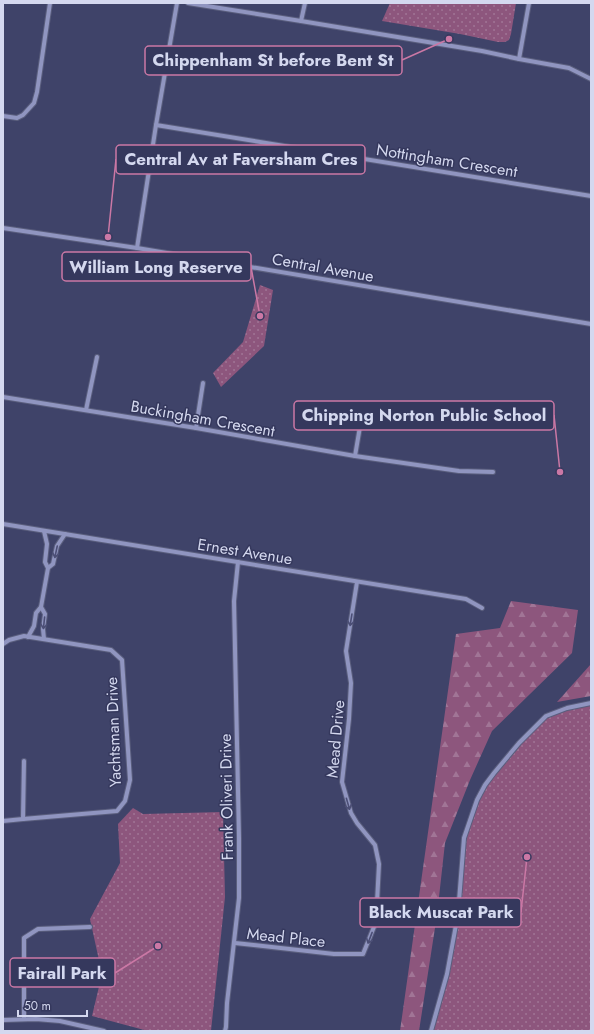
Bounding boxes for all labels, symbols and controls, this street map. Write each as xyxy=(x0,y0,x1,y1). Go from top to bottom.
callout: Chippenham St before Bent St xyxy=(145,46,402,75)
text: Chippenham St before Bent St xyxy=(153,48,394,72)
street label: Nottingham Crescent xyxy=(375,138,519,183)
callout: Central Av at Faversham Cres xyxy=(116,145,365,174)
text: Central Av at Faversham Cres xyxy=(124,147,358,171)
street label: Central Avenue xyxy=(270,247,376,288)
callout: William Long Reserve xyxy=(62,252,251,281)
text: William Long Reserve xyxy=(69,255,243,279)
street label: Buckingham Crescent xyxy=(129,394,277,443)
callout: Chipping Norton Public School xyxy=(294,401,554,430)
text: Chipping Norton Public School xyxy=(302,403,546,427)
street label: Ernest Avenue xyxy=(196,533,294,570)
one-way arrow xyxy=(51,545,59,558)
one-way arrow xyxy=(347,613,355,626)
one-way arrow xyxy=(40,616,47,629)
street label: Yachtsman Drive xyxy=(100,676,127,788)
street label: Mead Drive xyxy=(321,699,350,779)
street label: Frank Oliveri Drive xyxy=(214,733,239,861)
one-way arrow xyxy=(345,797,352,810)
callout: Black Muscat Park xyxy=(360,898,521,927)
text: Black Muscat Park xyxy=(368,900,514,924)
street label: Mead Place xyxy=(246,922,326,953)
one-way arrow xyxy=(365,931,373,943)
callout: Fairall Park xyxy=(10,958,115,987)
text: Fairall Park xyxy=(17,961,107,985)
scale bar xyxy=(18,992,87,1018)
text: 50 m xyxy=(24,997,51,1015)

